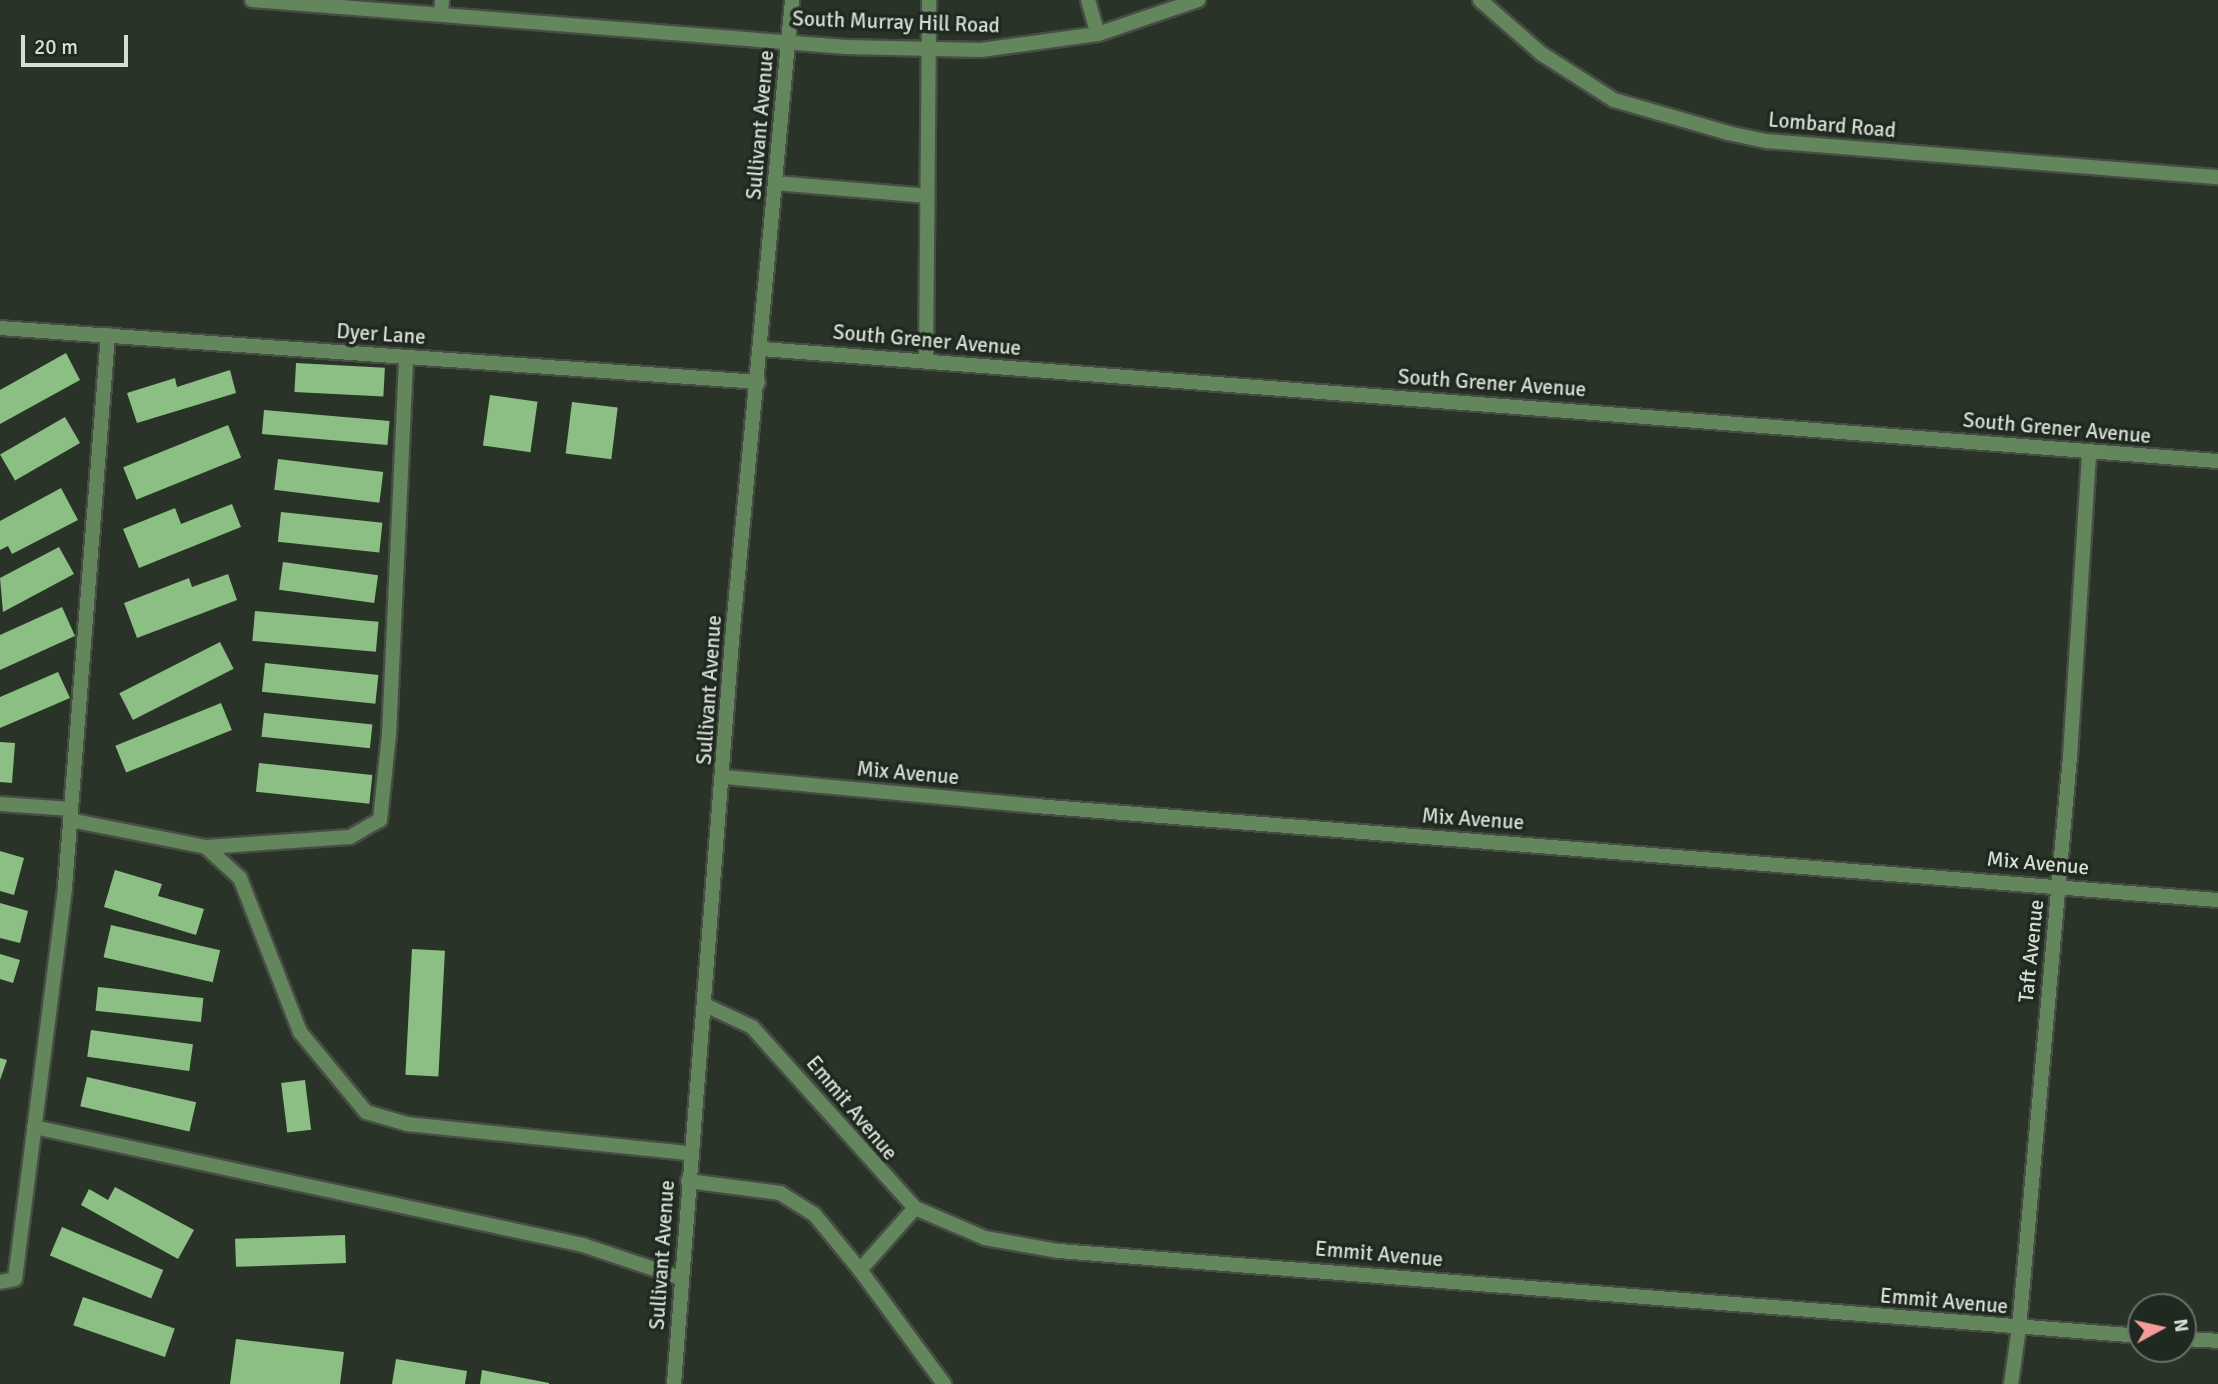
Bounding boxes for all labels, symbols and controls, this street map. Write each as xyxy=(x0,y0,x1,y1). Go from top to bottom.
street label: South Murray Hill Road xyxy=(792,6,1000,38)
scale bar xyxy=(24,21,131,65)
text: 20 m xyxy=(34,34,78,60)
street label: Sullivant Avenue xyxy=(741,49,779,201)
street label: Lombard Road xyxy=(1767,107,1897,143)
street label: Dyer Lane xyxy=(336,318,426,350)
street label: South Grener Avenue xyxy=(832,319,1022,361)
street label: South Grener Avenue xyxy=(1397,364,1587,402)
street label: South Grener Avenue xyxy=(1962,407,2152,449)
street label: Sullivant Avenue xyxy=(691,614,727,766)
street label: Mix Avenue xyxy=(856,756,960,790)
street label: Mix Avenue xyxy=(1421,803,1525,835)
street label: Mix Avenue xyxy=(1986,846,2090,880)
street label: Taft Avenue xyxy=(2013,898,2049,1004)
street label: Emmit Avenue xyxy=(801,1051,903,1165)
street label: Sullivant Avenue xyxy=(644,1179,680,1331)
street label: Emmit Avenue xyxy=(1314,1236,1444,1272)
street label: Emmit Avenue xyxy=(1879,1283,2009,1319)
north arrow xyxy=(2127,1293,2197,1363)
text: N xyxy=(2168,1317,2194,1334)

